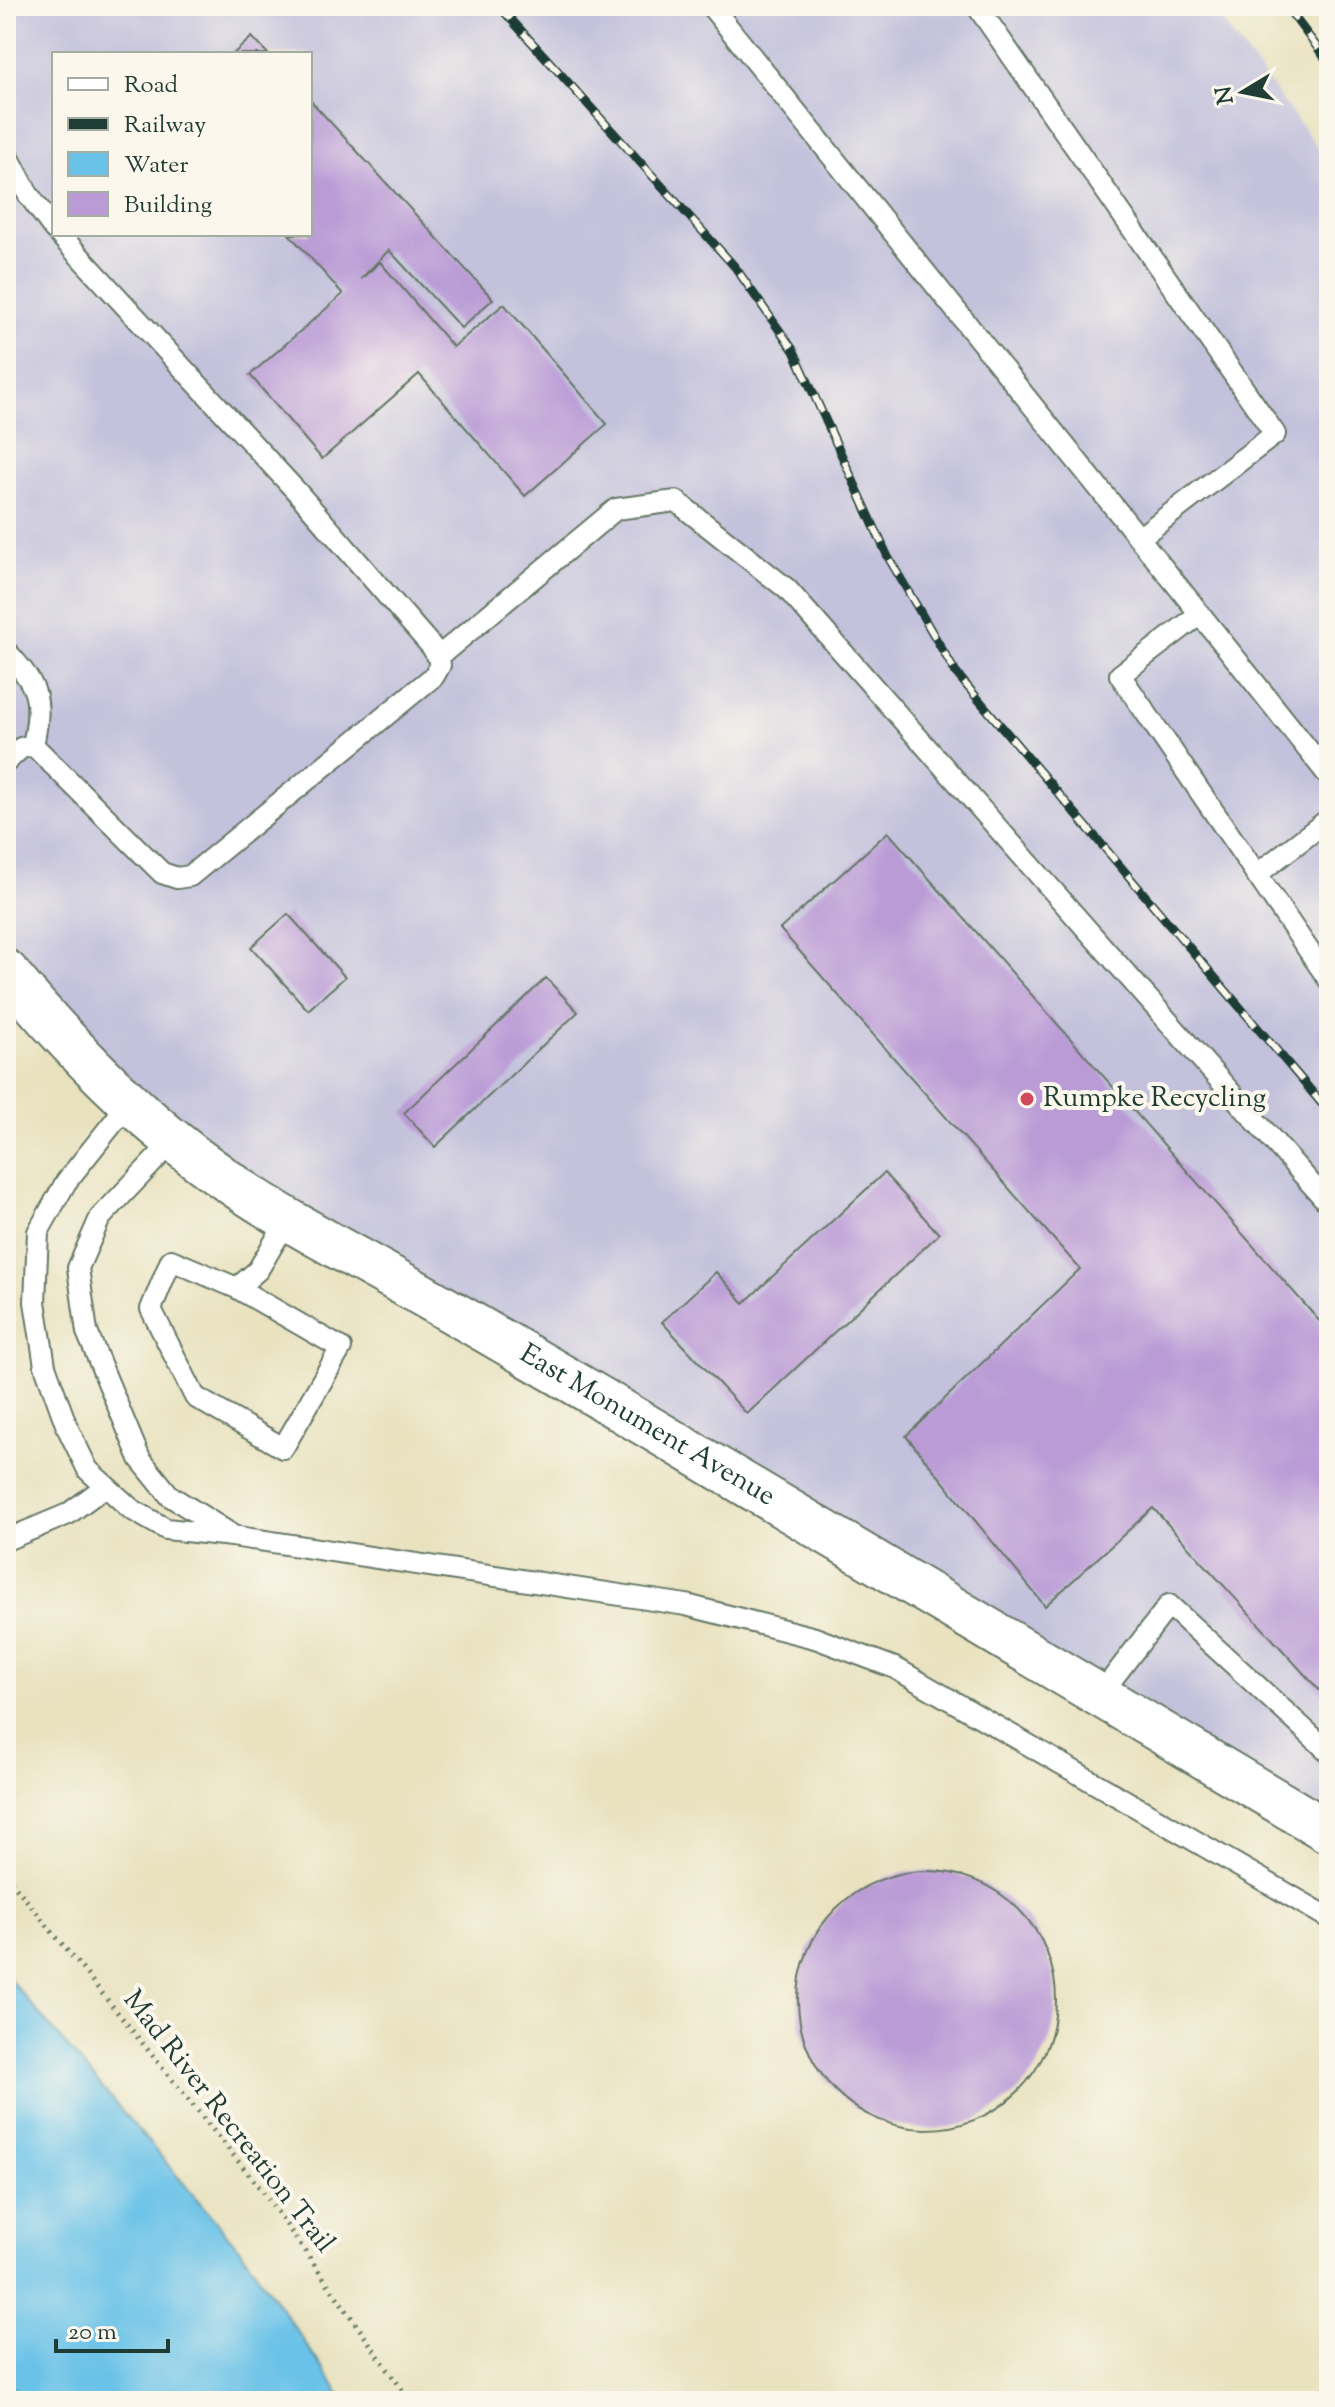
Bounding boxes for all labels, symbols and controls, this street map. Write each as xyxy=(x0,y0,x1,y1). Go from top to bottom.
legend xyxy=(52,52,312,236)
north arrow xyxy=(1203,52,1283,132)
text: Road xyxy=(124,69,178,103)
text: N xyxy=(1209,83,1244,106)
text: Railway xyxy=(124,109,206,143)
text: Water xyxy=(124,149,188,183)
text: Building xyxy=(124,189,213,223)
place label: Rumpke Recycling xyxy=(1043,1079,1266,1119)
marker: Rumpke Recycling xyxy=(1018,1090,1036,1108)
street label: East Monument Avenue xyxy=(512,1335,783,1517)
street label: Mad River Recreation Trail xyxy=(112,1982,344,2262)
scale bar xyxy=(56,2303,168,2353)
text: 20 m xyxy=(68,2316,117,2350)

